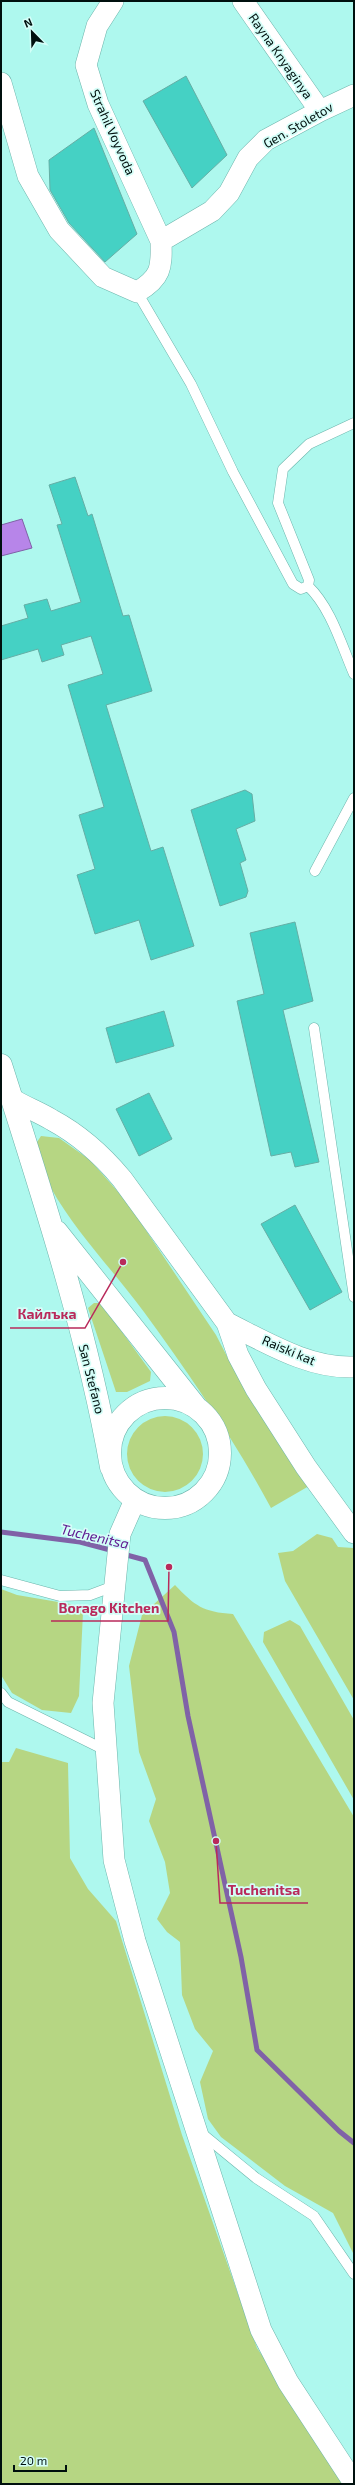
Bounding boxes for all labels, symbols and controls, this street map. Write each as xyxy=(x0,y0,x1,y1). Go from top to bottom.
street label: Rayna Knyaginya xyxy=(246,10,316,102)
north arrow xyxy=(12,12,52,52)
text: N xyxy=(22,15,34,30)
street label: Strahil Voyvoda xyxy=(87,87,139,177)
street label: Gen. Stoletov xyxy=(260,98,336,151)
callout: Кайлъка xyxy=(10,1302,85,1328)
text: Кайлъка xyxy=(18,1305,76,1322)
street label: Raiski kat xyxy=(260,1332,318,1368)
street label: San Stefano xyxy=(76,1343,108,1415)
water label: Tuchenitsa xyxy=(59,1520,131,1552)
callout: Borago Kitchen xyxy=(51,1595,168,1621)
text: Borago Kitchen xyxy=(59,1599,159,1616)
callout: Tuchenitsa xyxy=(220,1877,308,1903)
text: Tuchenitsa xyxy=(228,1881,300,1898)
scale bar xyxy=(14,2447,66,2473)
text: 20 m xyxy=(20,2453,47,2467)

